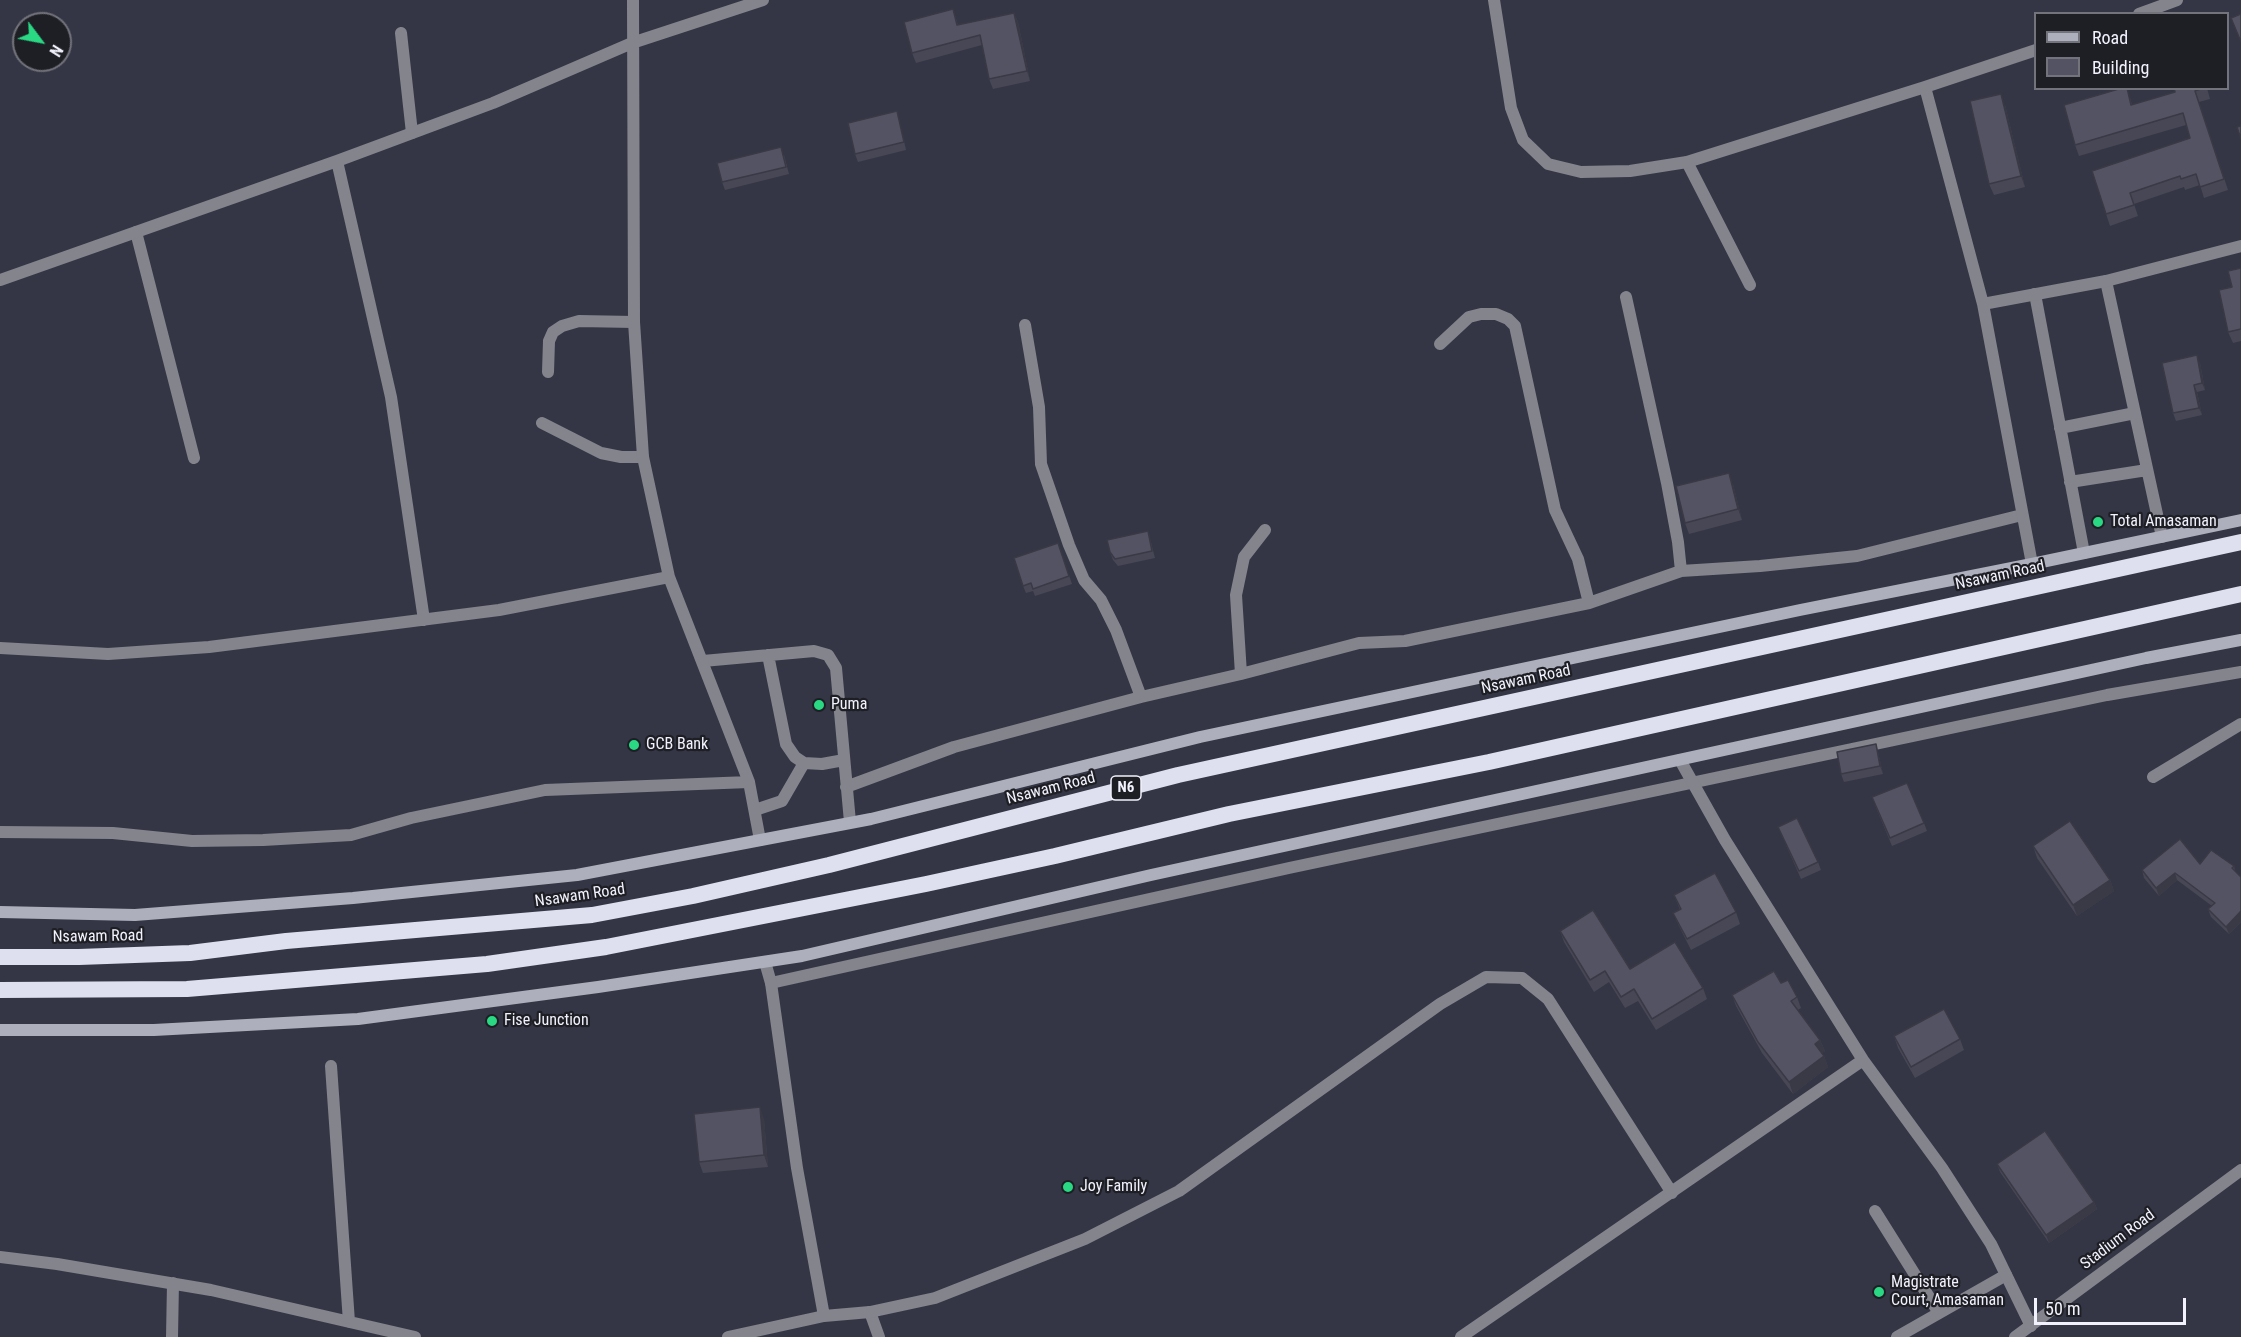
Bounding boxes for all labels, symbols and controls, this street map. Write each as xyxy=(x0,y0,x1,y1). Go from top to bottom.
north arrow xyxy=(12,12,72,72)
legend xyxy=(2034,12,2229,90)
text: Road xyxy=(2092,27,2128,48)
text: N xyxy=(45,42,67,60)
text: Building xyxy=(2092,57,2149,78)
place label: Total Amasaman xyxy=(2110,512,2217,532)
marker: Total Amasaman xyxy=(2091,515,2105,529)
street label: Nsawam Road xyxy=(1954,557,2046,595)
street label: Nsawam Road xyxy=(1480,661,1572,699)
place label: Puma xyxy=(831,695,867,715)
marker: Puma xyxy=(812,698,826,712)
place label: GCB Bank xyxy=(646,735,708,755)
marker: GCB Bank xyxy=(627,738,641,752)
street label: Nsawam Road xyxy=(1005,769,1097,809)
road number: N6 xyxy=(1111,776,1141,800)
street label: Nsawam Road xyxy=(534,880,626,912)
street label: Nsawam Road xyxy=(52,927,144,947)
place label: Fise Junction xyxy=(504,1011,589,1031)
marker: Fise Junction xyxy=(485,1014,499,1028)
place label: Joy Family xyxy=(1080,1177,1147,1197)
marker: Joy Family xyxy=(1061,1180,1075,1194)
street label: Stadium Road xyxy=(2077,1206,2159,1274)
place label: Magistrate Court, Amasaman xyxy=(1891,1273,2004,1311)
marker: Magistrate Court, Amasaman xyxy=(1872,1285,1886,1299)
scale bar xyxy=(2037,1286,2188,1324)
text: 50 m xyxy=(2045,1298,2080,1319)

